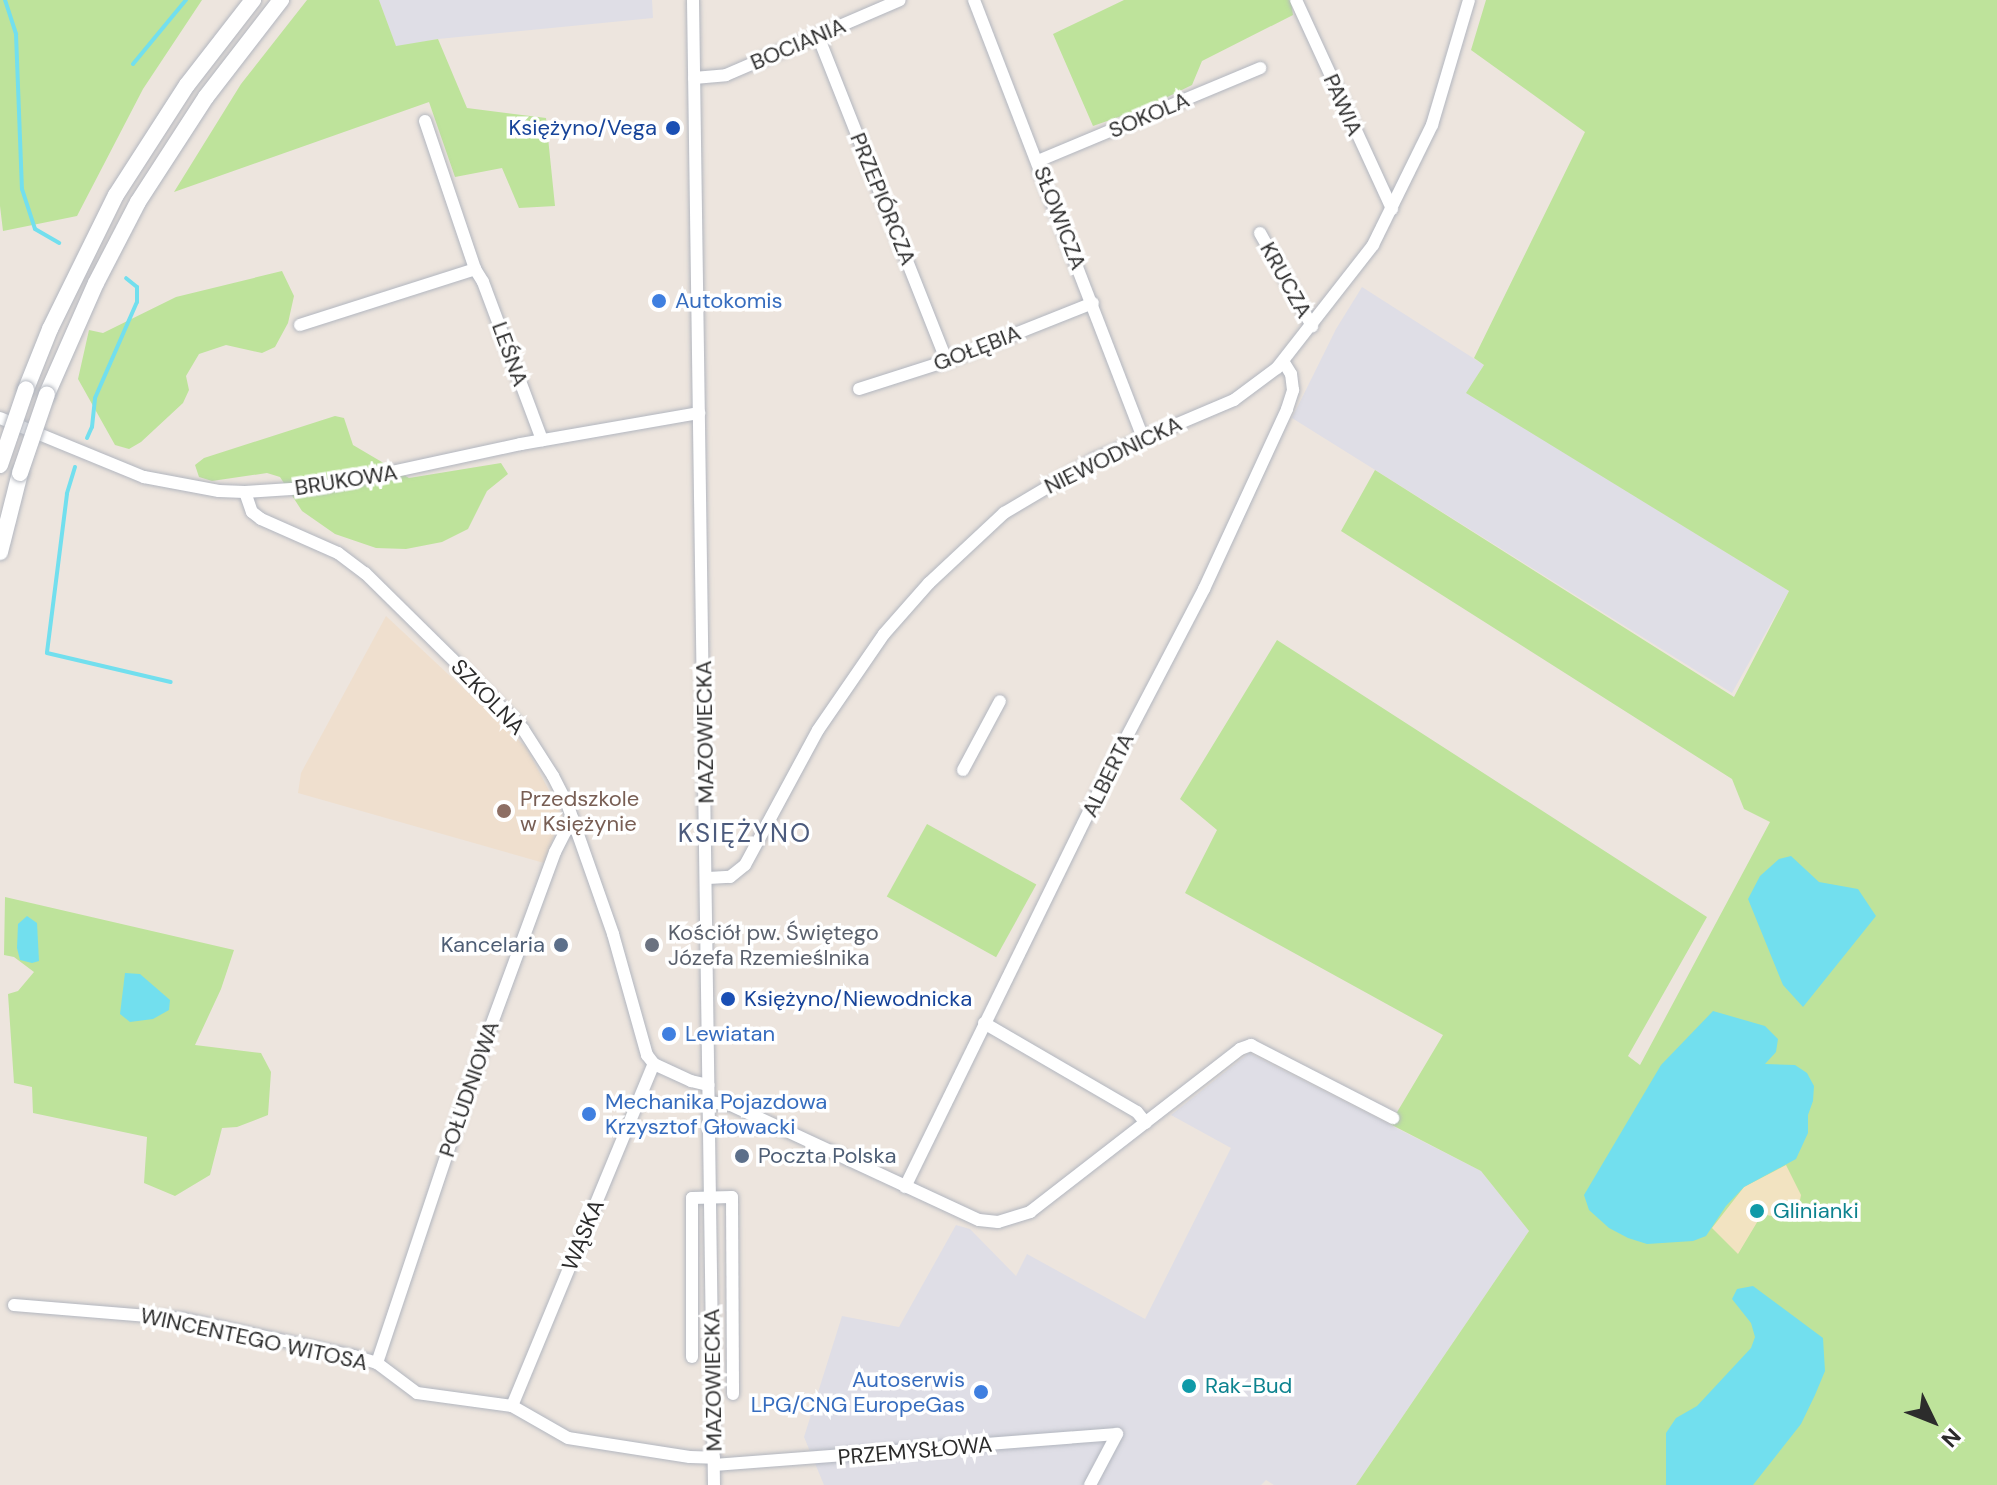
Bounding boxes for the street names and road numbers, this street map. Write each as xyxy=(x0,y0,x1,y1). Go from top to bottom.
street label: BOCIANIA xyxy=(746,12,850,76)
street label: PAWIA xyxy=(1318,70,1368,140)
street label: SOKOLA xyxy=(1105,86,1193,144)
street label: PRZEPIÓRCZA xyxy=(844,129,922,269)
street label: SŁOWICZA xyxy=(1028,163,1092,273)
street label: KRUCZA xyxy=(1254,237,1318,323)
street label: LEŚNA xyxy=(486,318,534,390)
street label: GOŁĘBIA xyxy=(930,319,1024,377)
street label: NIEWODNICKA xyxy=(1040,410,1186,500)
street label: BRUKOWA xyxy=(293,459,399,501)
street label: SZKOLNA xyxy=(445,654,531,740)
street label: MAZOWIECKA xyxy=(691,660,719,804)
street label: ALBERTA xyxy=(1076,729,1140,821)
street label: POŁUDNIOWA xyxy=(433,1018,505,1160)
street label: WĄSKA xyxy=(556,1196,610,1274)
street label: WINCENTEGO WITOSA xyxy=(138,1302,370,1376)
street label: MAZOWIECKA xyxy=(699,1308,727,1452)
street label: PRZEMYSŁOWA xyxy=(837,1431,993,1471)

